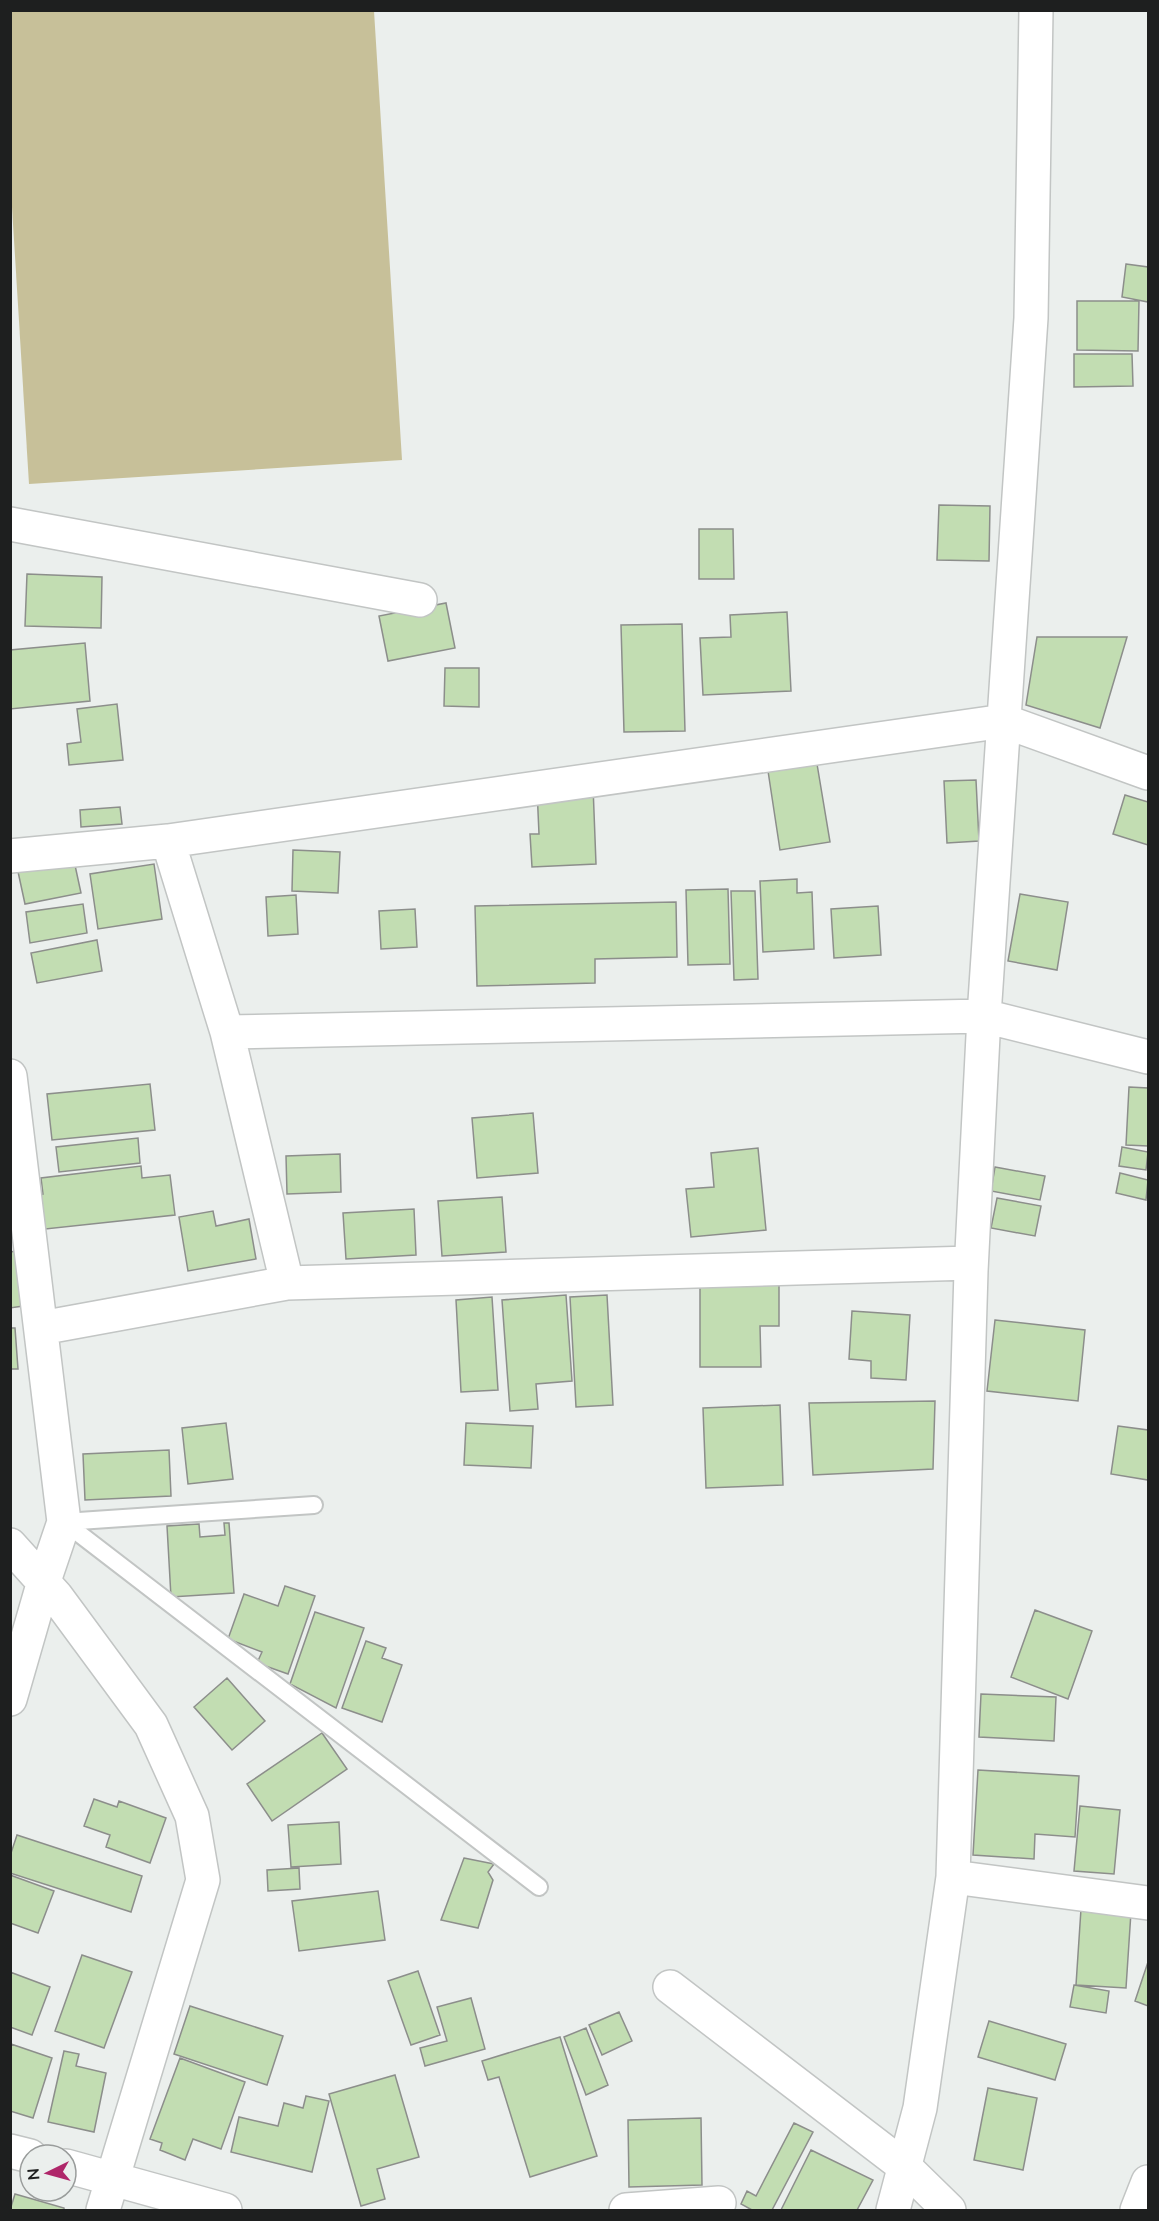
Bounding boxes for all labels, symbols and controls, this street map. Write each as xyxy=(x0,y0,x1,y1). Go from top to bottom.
north arrow xyxy=(18,2143,78,2203)
text: N xyxy=(23,2167,46,2181)

